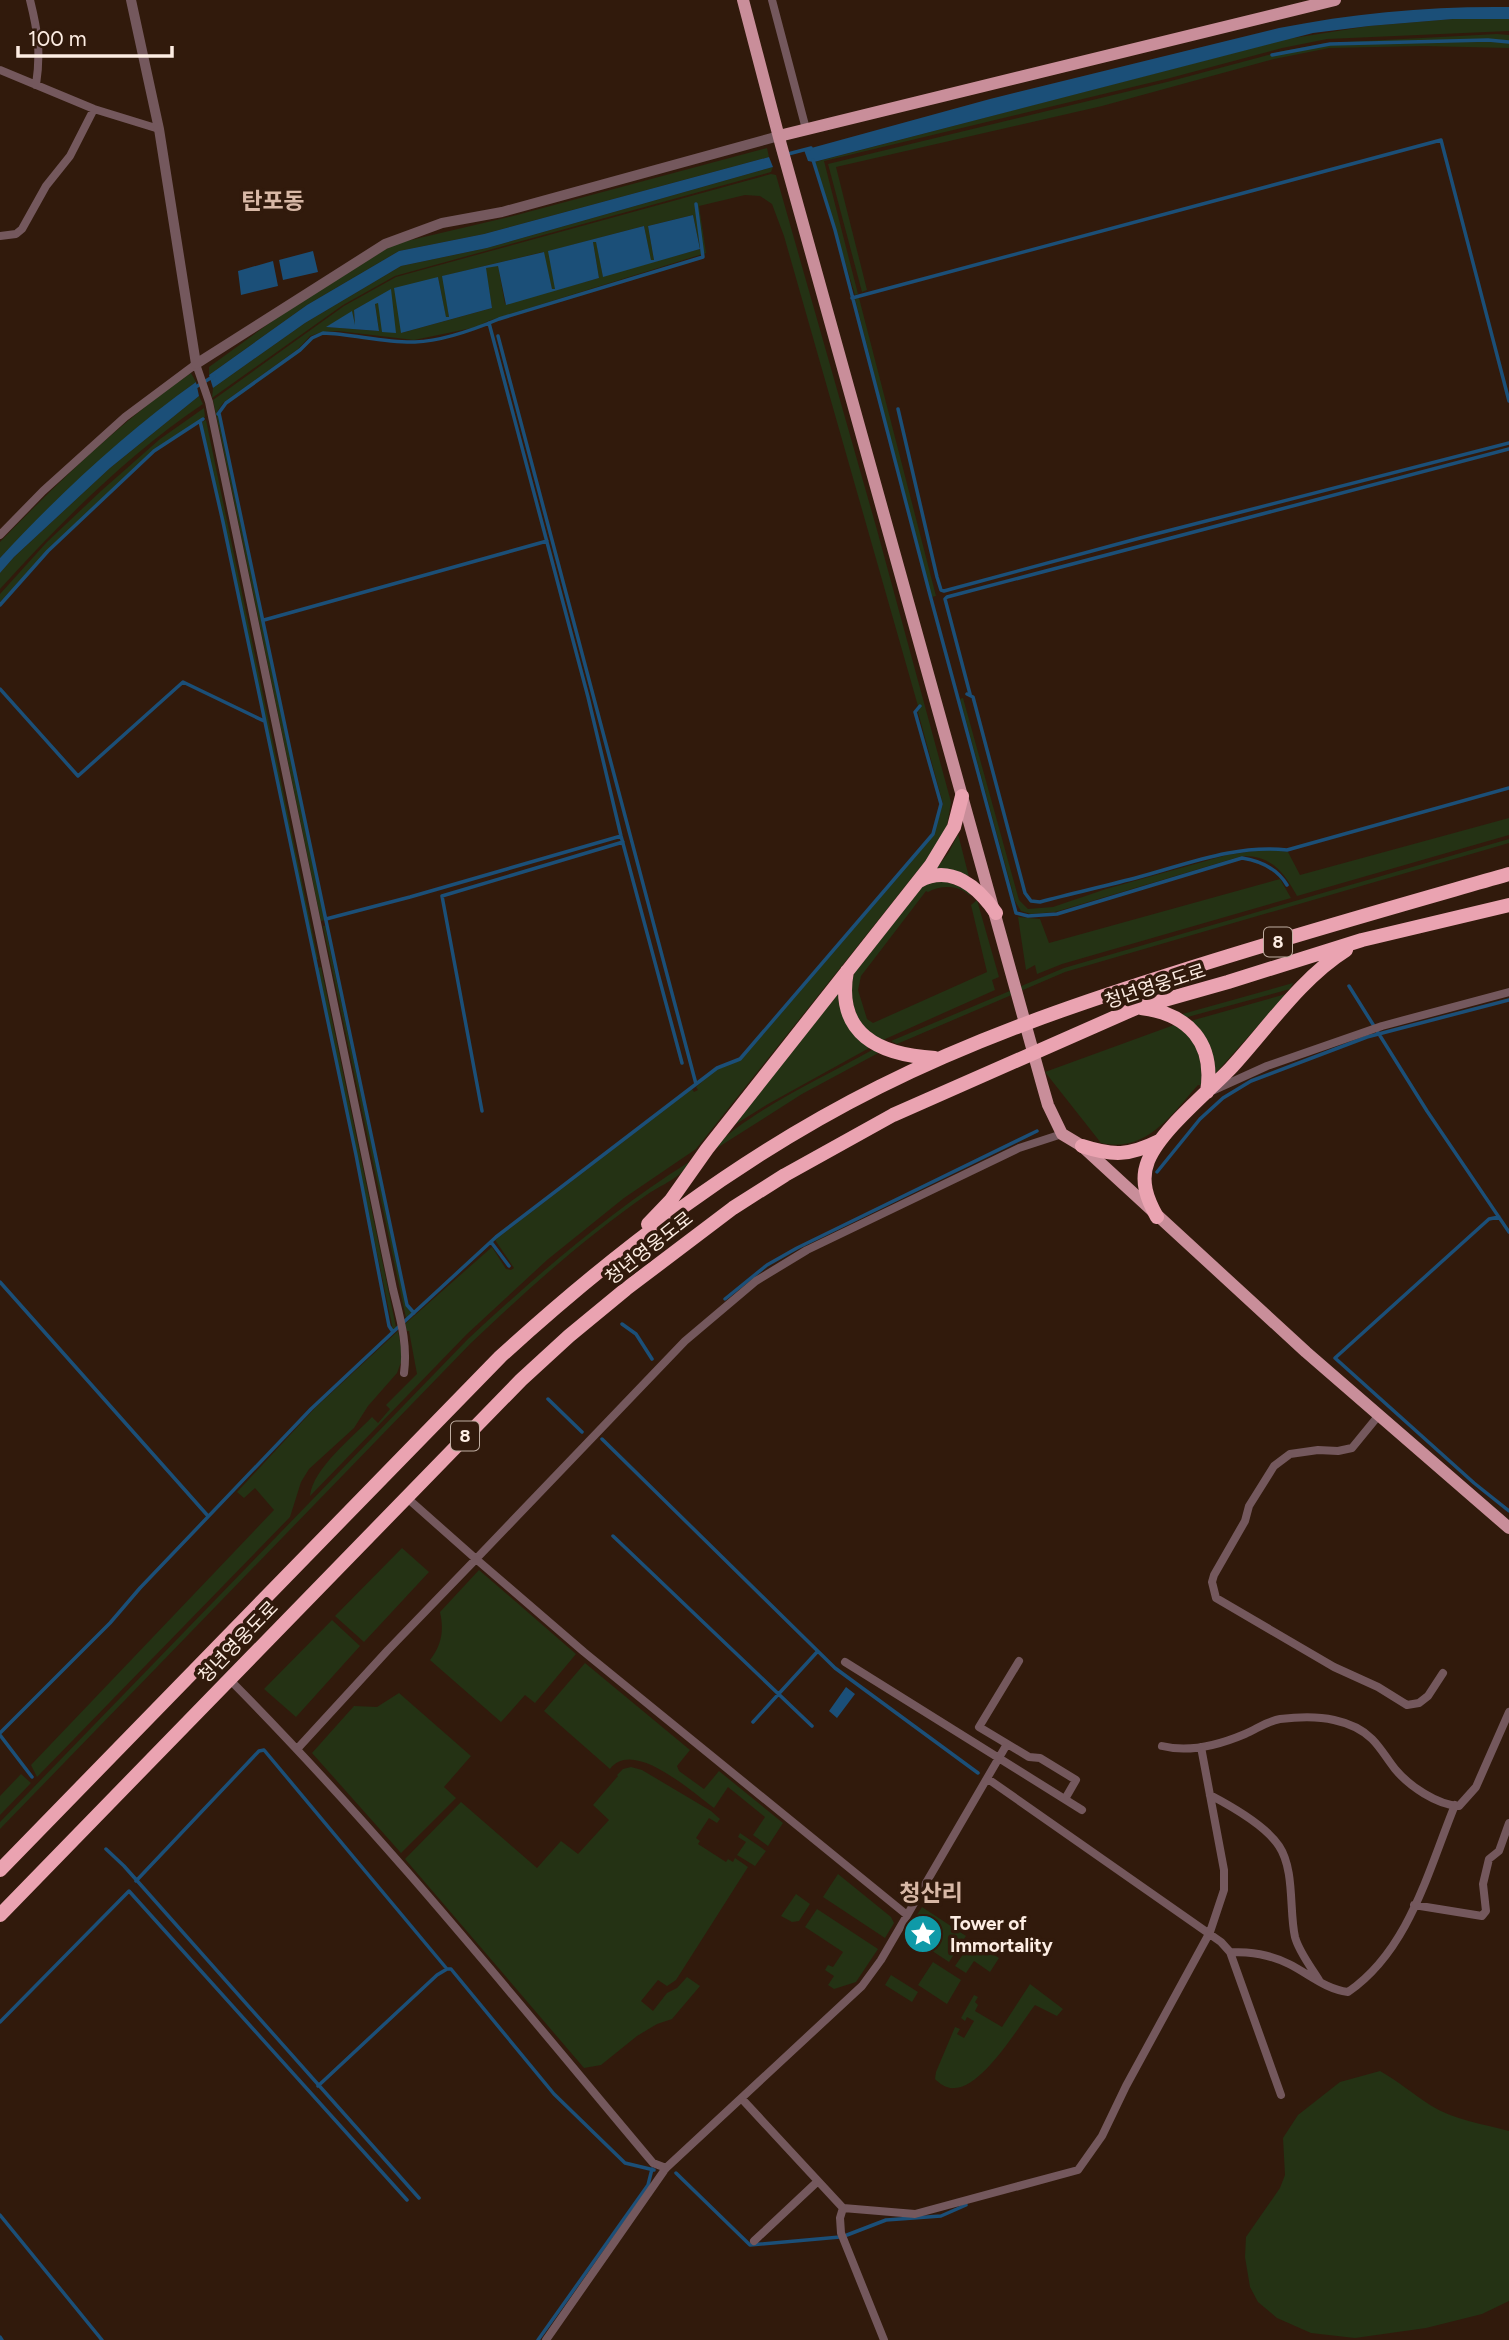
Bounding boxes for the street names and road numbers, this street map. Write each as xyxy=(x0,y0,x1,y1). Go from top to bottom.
road number: 8 xyxy=(1264,928,1292,957)
street label: 청년영웅도로 xyxy=(1102,959,1208,1013)
street label: 청년영웅도로 xyxy=(601,1207,697,1289)
road number: 8 xyxy=(451,1422,479,1450)
street label: 청년영웅도로 xyxy=(193,1596,283,1688)

